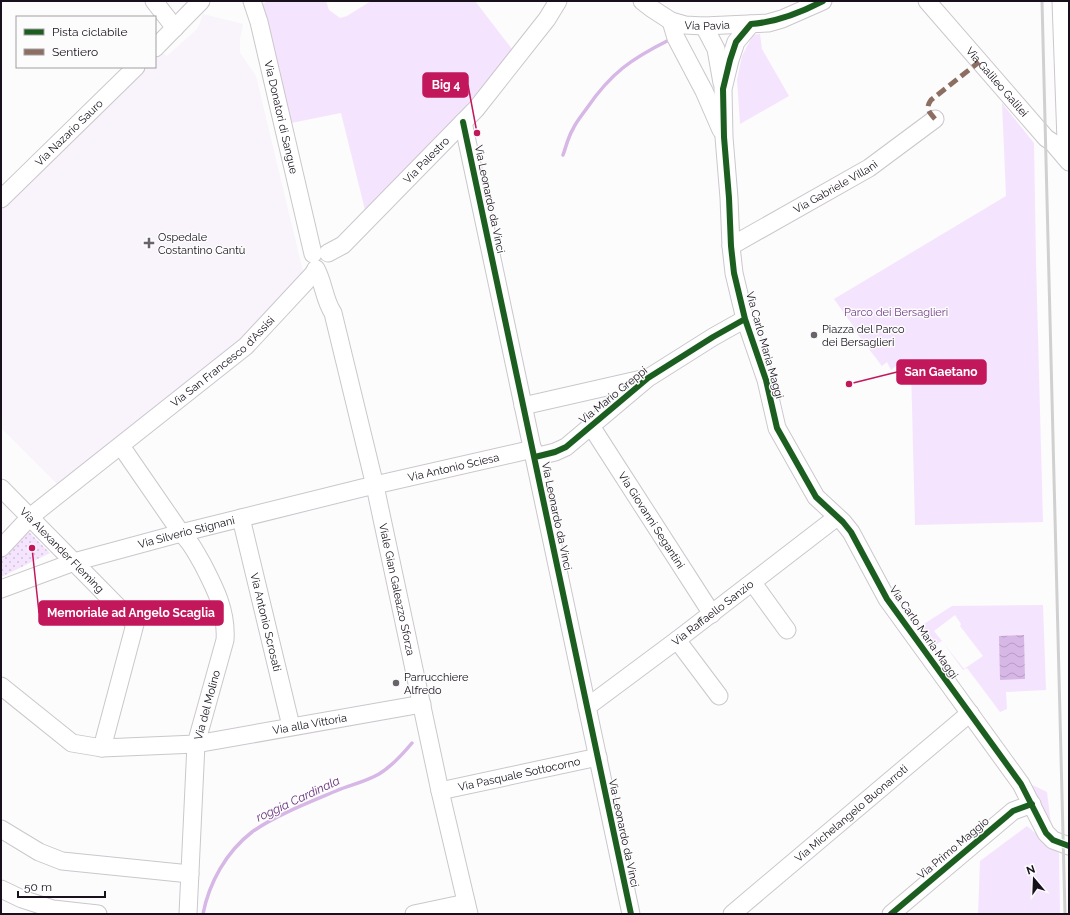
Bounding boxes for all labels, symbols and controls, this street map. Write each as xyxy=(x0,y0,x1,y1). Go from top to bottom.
legend xyxy=(16,16,156,68)
street label: Via Pavia xyxy=(684,19,730,33)
text: Pista ciclabile xyxy=(52,25,127,39)
text: Sentiero xyxy=(52,45,98,59)
street label: Via Galileo Galilei xyxy=(963,45,1031,120)
street label: Via Donatori di Sangue xyxy=(261,60,300,176)
callout: Big 4 xyxy=(423,73,468,97)
text: Big 4 xyxy=(432,78,460,92)
street label: Via Nazario Sauro xyxy=(33,97,106,169)
street label: Via Palestro xyxy=(401,134,453,186)
street label: Via Leonardo da Vinci xyxy=(472,144,507,254)
street label: Via Gabriele Villani xyxy=(791,158,880,216)
place label: Ospedale Costantino Cantù xyxy=(158,231,245,257)
marker: Ospedale Costantino Cantù xyxy=(143,237,155,249)
street label: Via Carlo Maria Maggi xyxy=(743,290,786,400)
park label: Parco dei Bersaglieri xyxy=(844,306,948,319)
street label: Via San Francesco d'Assisi xyxy=(168,314,277,410)
place label: Piazza del Parco dei Bersaglieri xyxy=(822,323,905,349)
marker: Piazza del Parco dei Bersaglieri xyxy=(809,330,819,340)
callout: San Gaetano xyxy=(897,360,986,384)
street label: Via Mario Greppi xyxy=(577,364,650,427)
text: San Gaetano xyxy=(904,365,978,379)
street label: Via Antonio Sciesa xyxy=(407,451,501,484)
street label: Via Leonardo da Vinci xyxy=(539,461,574,571)
street label: Via Giovanni Segantini xyxy=(615,470,687,571)
street label: Via Alexander Fleming xyxy=(17,505,106,596)
street label: Via Silverio Stignani xyxy=(137,514,236,551)
street label: Viale Gian Galeazzo Sforza xyxy=(376,522,417,657)
street label: Via Antonio Scrosati xyxy=(247,572,284,673)
street label: Via Raffaello Sanzio xyxy=(669,577,757,649)
street label: Via Carlo Maria Maggi xyxy=(887,583,961,681)
callout: Memoriale ad Angelo Scaglia xyxy=(39,601,223,625)
text: Memoriale ad Angelo Scaglia xyxy=(47,606,215,620)
street label: Via del Molino xyxy=(192,668,223,742)
place label: Parrucchiere Alfredo xyxy=(404,671,469,697)
marker: Parrucchiere Alfredo xyxy=(391,678,401,688)
street label: Via alla Vittoria xyxy=(272,711,348,737)
street label: Via Pasquale Sottocorno xyxy=(457,755,582,794)
street label: Via Michelangelo Buonarroti xyxy=(792,762,911,865)
water label: roggia Cardinala xyxy=(254,773,342,825)
street label: Via Leonardo da Vinci xyxy=(606,778,641,888)
street label: Via Primo Maggio xyxy=(915,814,992,882)
north arrow xyxy=(1014,859,1054,899)
text: N xyxy=(1025,863,1037,878)
scale bar xyxy=(18,873,105,899)
text: 50 m xyxy=(24,880,52,894)

